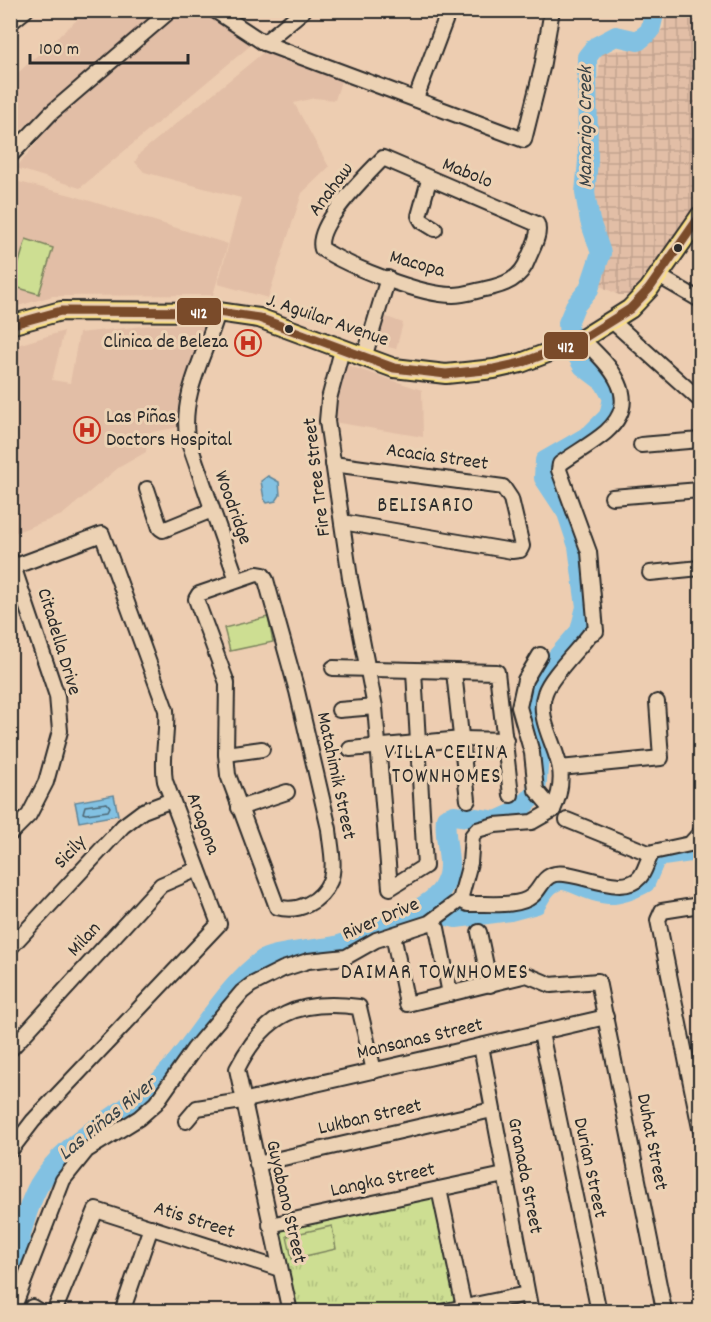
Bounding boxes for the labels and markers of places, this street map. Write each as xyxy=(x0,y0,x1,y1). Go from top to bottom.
unlabelled marker xyxy=(672,242,684,254)
unlabelled marker xyxy=(283,323,295,335)
hospital icon: Clinica de Beleza xyxy=(233,328,263,358)
place label: Clinica de Beleza xyxy=(103,329,229,357)
place label: Las Piñas Doctors Hospital xyxy=(106,404,232,455)
hospital icon: Las Piñas Doctors Hospital xyxy=(72,415,102,445)

